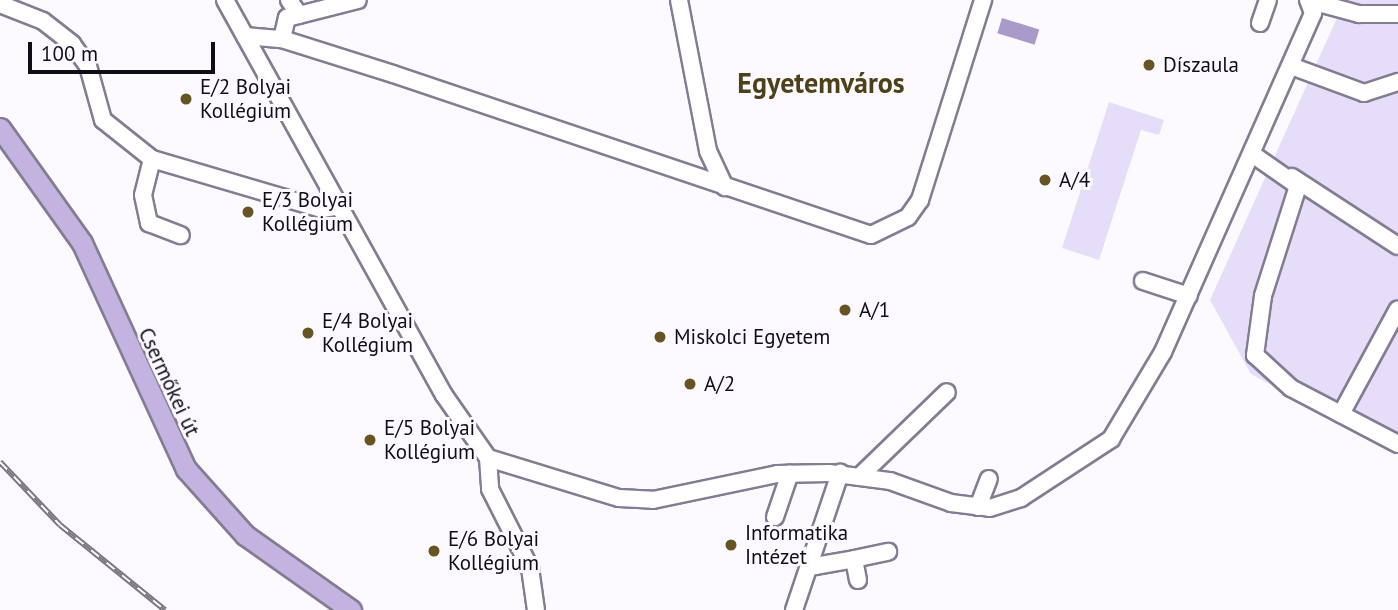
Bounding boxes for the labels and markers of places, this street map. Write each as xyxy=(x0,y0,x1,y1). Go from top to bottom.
place label: Díszaula xyxy=(1163,52,1239,78)
marker: Díszaula xyxy=(1141,57,1157,73)
place label: E/2 Bolyai Kollégium xyxy=(200,74,291,124)
marker: E/2 Bolyai Kollégium xyxy=(178,91,194,107)
place label: A/4 xyxy=(1059,167,1090,193)
marker: A/4 xyxy=(1037,172,1053,188)
place label: E/3 Bolyai Kollégium xyxy=(262,187,353,237)
marker: E/3 Bolyai Kollégium xyxy=(240,204,256,220)
place label: A/1 xyxy=(859,297,890,323)
marker: A/1 xyxy=(837,302,853,318)
place label: E/4 Bolyai Kollégium xyxy=(322,308,413,358)
place label: Miskolci Egyetem xyxy=(674,324,830,350)
marker: E/4 Bolyai Kollégium xyxy=(300,325,316,341)
marker: Miskolci Egyetem xyxy=(652,329,668,345)
place label: A/2 xyxy=(704,371,735,397)
marker: A/2 xyxy=(682,376,698,392)
place label: E/5 Bolyai Kollégium xyxy=(384,415,475,465)
marker: E/5 Bolyai Kollégium xyxy=(362,432,378,448)
place label: Informatika Intézet xyxy=(745,520,848,570)
place label: E/6 Bolyai Kollégium xyxy=(448,526,539,576)
marker: Informatika Intézet xyxy=(723,537,739,553)
marker: E/6 Bolyai Kollégium xyxy=(426,543,442,559)

